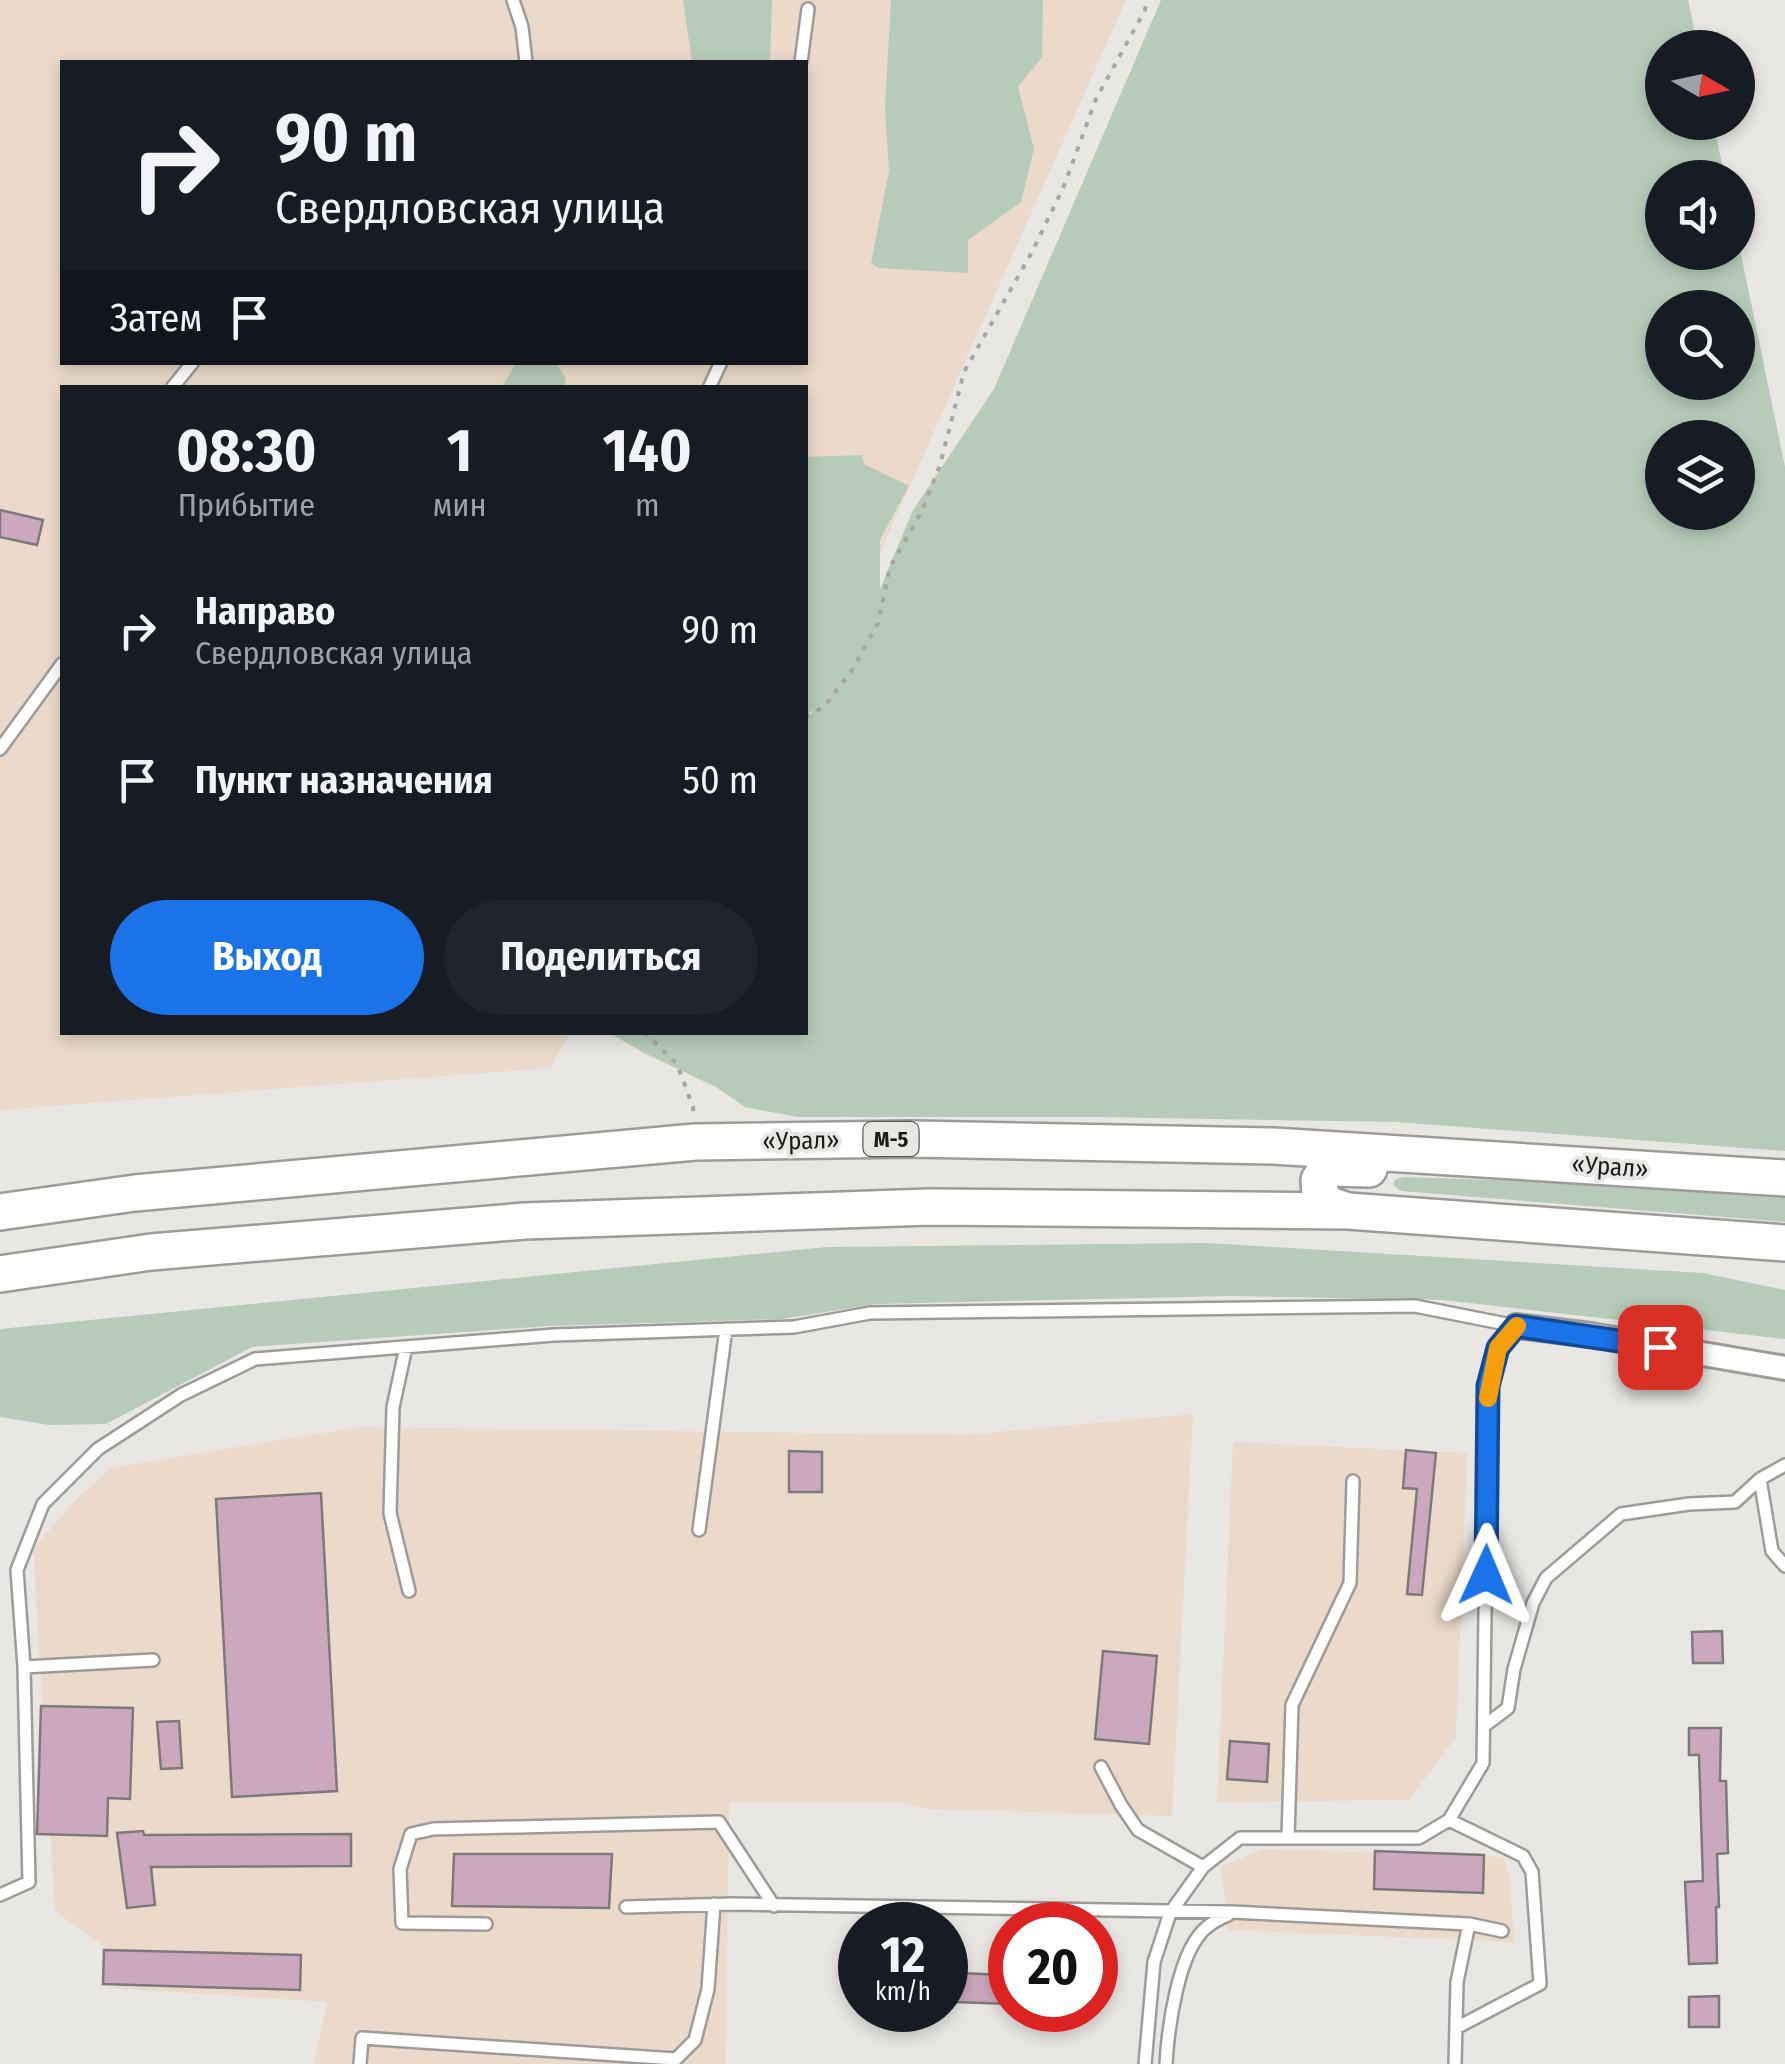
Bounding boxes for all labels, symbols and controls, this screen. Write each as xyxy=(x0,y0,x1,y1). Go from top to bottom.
north arrow xyxy=(1645,30,1755,140)
map controls xyxy=(1645,30,1755,530)
text: 90 m xyxy=(275,96,417,180)
icon: right xyxy=(110,100,240,230)
button: sound xyxy=(1645,160,1755,270)
text: Свердловская улица xyxy=(275,181,665,235)
icon: arrive xyxy=(222,290,277,345)
button: search xyxy=(1645,290,1755,400)
text: Затем xyxy=(110,295,202,341)
text: 08:30 xyxy=(176,415,317,487)
text: 1 xyxy=(447,415,472,487)
text: 140 xyxy=(603,415,692,487)
button: layers xyxy=(1645,420,1755,530)
text: Прибытие xyxy=(178,486,315,524)
text: мин xyxy=(433,486,486,524)
text: m xyxy=(635,486,660,524)
text: Направо xyxy=(195,588,335,634)
icon: right xyxy=(110,603,165,658)
text: 90 m xyxy=(682,607,758,653)
text: Свердловская улица xyxy=(195,634,472,672)
icon: arrive xyxy=(110,753,165,808)
text: Пункт назначения xyxy=(195,757,493,803)
text: 50 m xyxy=(683,757,758,803)
button: Выход xyxy=(110,900,424,1015)
button: Поделиться xyxy=(444,900,758,1015)
road number: М-5 xyxy=(864,1122,918,1156)
street label: «Урал» xyxy=(762,1125,840,1157)
street label: «Урал» xyxy=(1570,1149,1650,1185)
pin xyxy=(1618,1305,1703,1390)
icon: arrive xyxy=(1633,1320,1688,1375)
position arrow xyxy=(1434,1523,1538,1627)
speed limit sign: 20 xyxy=(988,1902,1118,2032)
text: 12 xyxy=(881,1925,925,1985)
text: km/h xyxy=(875,1977,931,2007)

